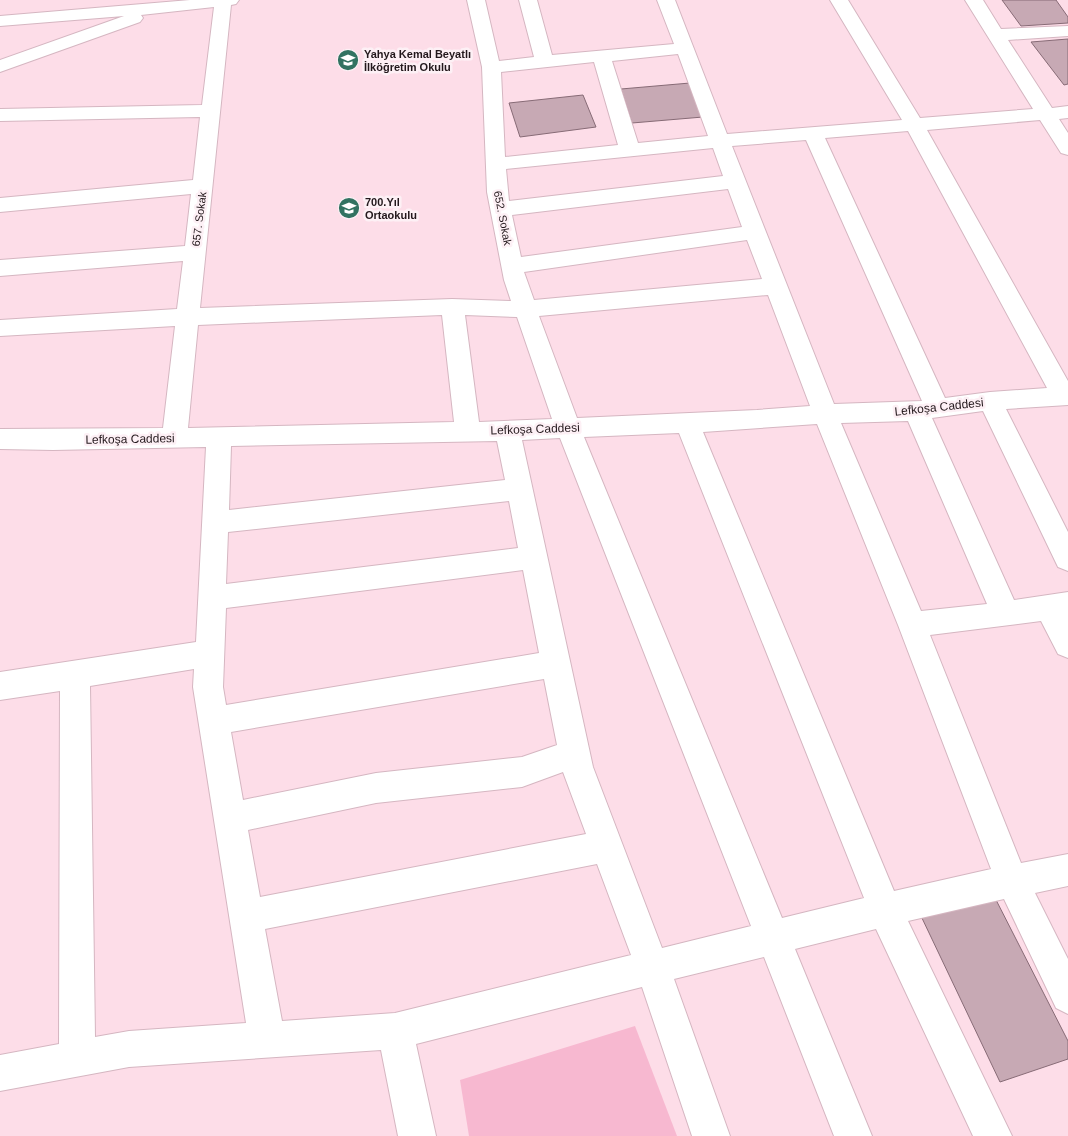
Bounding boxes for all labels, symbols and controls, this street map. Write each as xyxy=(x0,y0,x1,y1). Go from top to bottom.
school or university icon: Yahya Kemal Beyatlı İlköğretim Okulu xyxy=(336,48,360,72)
place label: Yahya Kemal Beyatlı İlköğretim Okulu xyxy=(364,48,471,73)
street label: 657. Sokak xyxy=(190,190,208,247)
street label: 652. Sokak xyxy=(492,190,514,247)
school or university icon: 700.Yıl Ortaokulu xyxy=(337,196,361,220)
place label: 700.Yıl Ortaokulu xyxy=(365,196,417,221)
street label: Lefkoşa Caddesi xyxy=(894,395,984,419)
street label: Lefkoşa Caddesi xyxy=(490,420,580,438)
street label: Lefkoşa Caddesi xyxy=(85,431,175,447)

